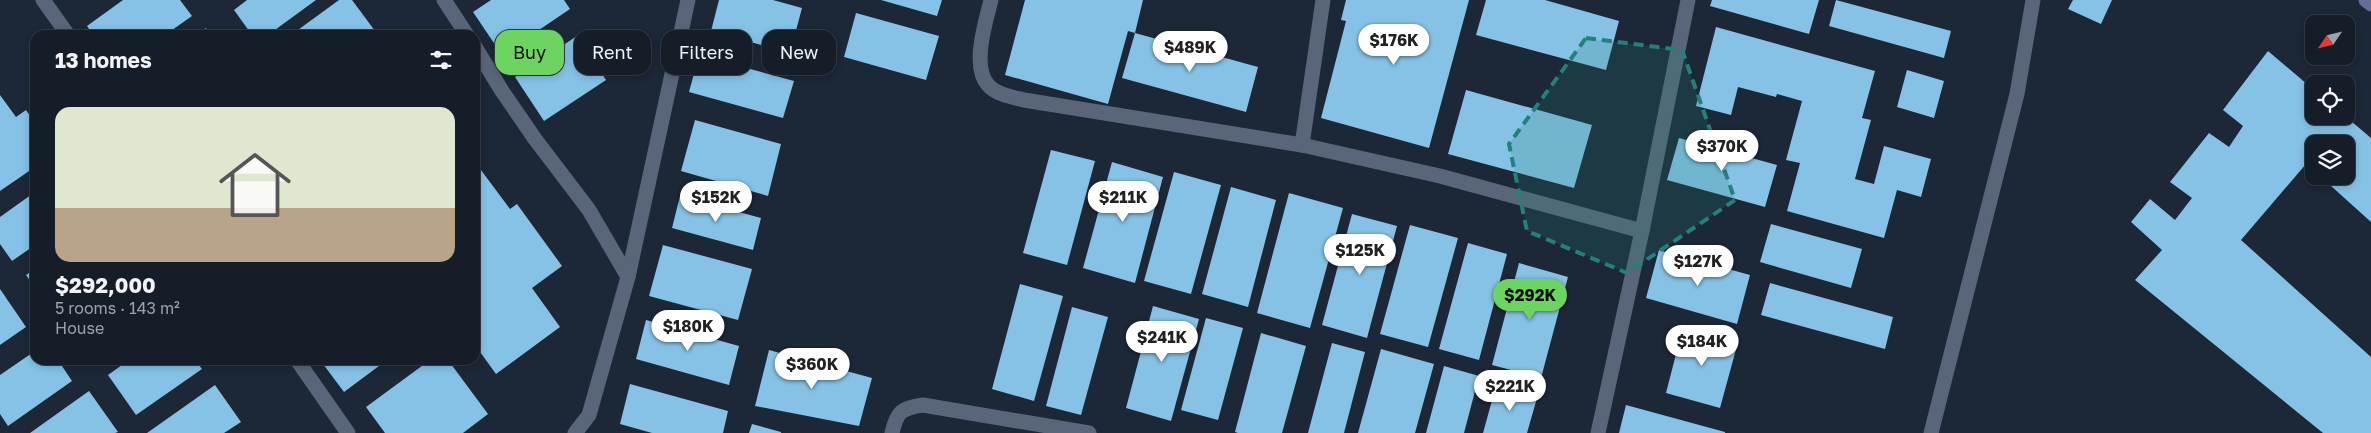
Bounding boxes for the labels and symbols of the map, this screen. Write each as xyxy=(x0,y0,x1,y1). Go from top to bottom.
north arrow xyxy=(2305,15,2355,65)
pin: $176K xyxy=(1359,23,1429,66)
pin: $489K xyxy=(1155,30,1225,73)
pin: $370K xyxy=(1687,130,1757,172)
pin: $152K xyxy=(681,180,751,223)
pin: $211K xyxy=(1088,180,1158,223)
pin: $125K xyxy=(1325,234,1395,276)
pin: $127K xyxy=(1663,244,1733,287)
pin: $292K xyxy=(1495,278,1565,321)
pin: $180K xyxy=(653,310,723,352)
pin: $241K xyxy=(1127,320,1197,363)
pin: $184K xyxy=(1667,324,1737,367)
pin: $360K xyxy=(777,348,847,390)
pin: $221K xyxy=(1475,370,1545,412)

